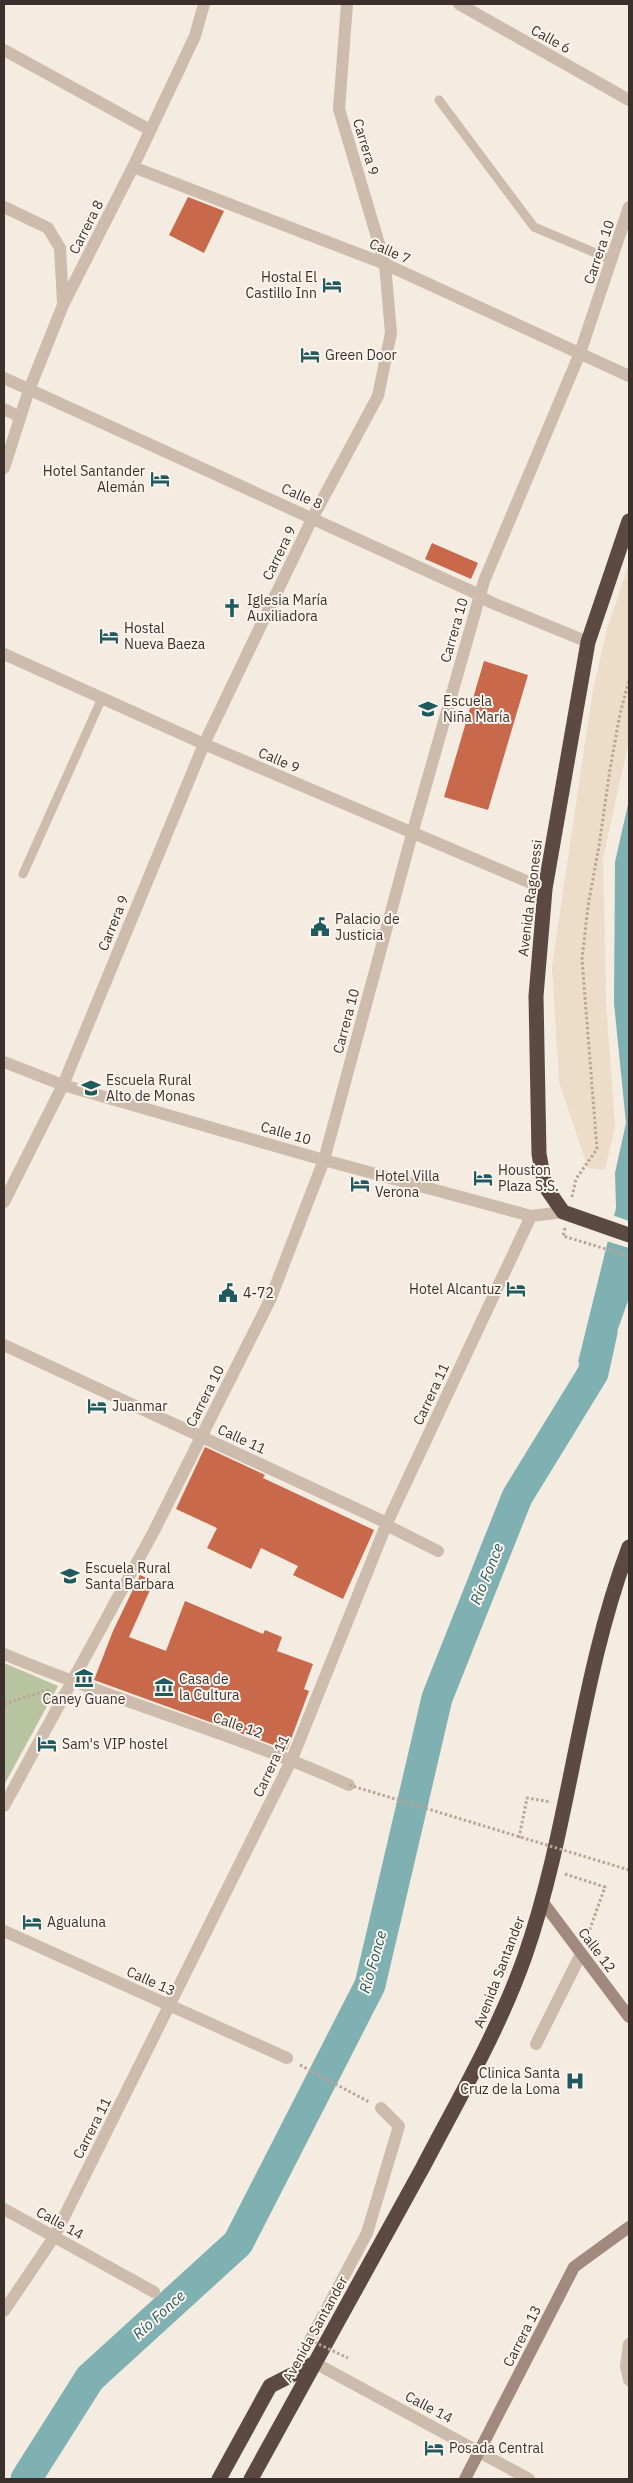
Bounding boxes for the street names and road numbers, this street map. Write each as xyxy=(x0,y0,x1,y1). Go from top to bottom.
street label: Calle 6 xyxy=(528,21,574,57)
street label: Carrera 9 xyxy=(349,116,383,178)
street label: Carrera 8 xyxy=(65,197,107,257)
street label: Carrera 10 xyxy=(580,218,618,286)
street label: Calle 7 xyxy=(367,234,413,268)
street label: Calle 8 xyxy=(279,479,325,513)
street label: Carrera 9 xyxy=(258,523,300,583)
street label: Carrera 10 xyxy=(436,595,472,665)
street label: Calle 9 xyxy=(256,743,302,777)
street label: Avenida Ragonessi xyxy=(514,839,546,957)
street label: Carrera 9 xyxy=(94,893,132,953)
street label: Carrera 10 xyxy=(329,986,363,1056)
street label: Calle 10 xyxy=(259,1117,313,1149)
street label: Carrera 11 xyxy=(409,1360,453,1428)
street label: Carrera 10 xyxy=(182,1362,228,1430)
street label: Calle 11 xyxy=(215,1420,269,1458)
street label: Calle 12 xyxy=(211,1708,265,1742)
street label: Carrera 11 xyxy=(249,1732,293,1800)
street label: Avenida Santander xyxy=(469,1914,529,2030)
street label: Calle 12 xyxy=(574,1924,620,1976)
street label: Calle 13 xyxy=(124,1962,178,2000)
street label: Carrera 11 xyxy=(69,2094,115,2162)
street label: Calle 14 xyxy=(33,2203,87,2243)
street label: Avenida Santander xyxy=(278,2273,352,2385)
street label: Carrera 13 xyxy=(499,2302,545,2370)
street label: Calle 14 xyxy=(402,2387,456,2427)

